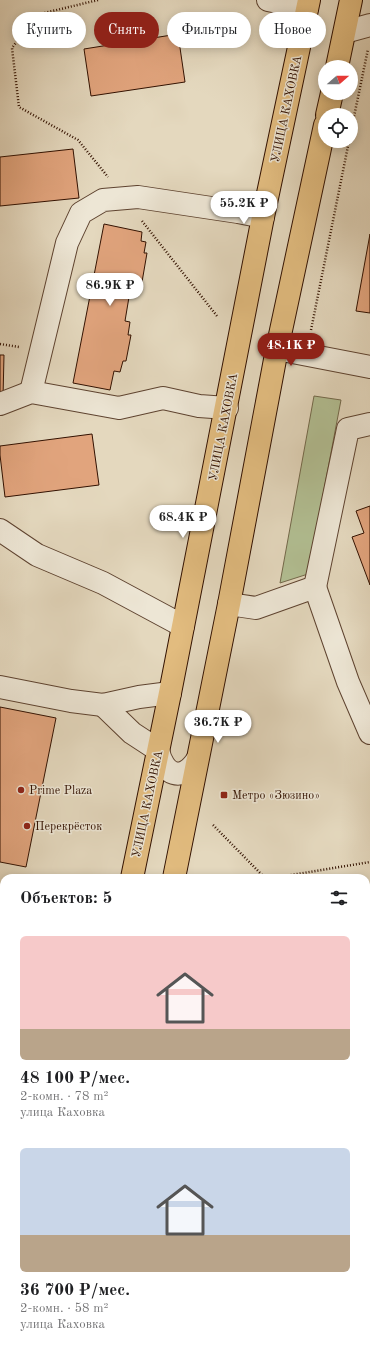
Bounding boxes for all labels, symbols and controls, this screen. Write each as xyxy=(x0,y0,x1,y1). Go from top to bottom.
chip: Купить xyxy=(12,12,86,48)
chip: Снять xyxy=(94,12,159,48)
chip: Фильтры xyxy=(167,12,251,48)
chip: Новое xyxy=(259,12,326,48)
street label: УЛИЦА КАХОВКА xyxy=(270,54,304,164)
north arrow xyxy=(318,60,358,100)
map controls xyxy=(318,60,358,148)
button: locate xyxy=(318,108,358,148)
pin: 55.2K ₽ xyxy=(207,191,281,225)
text: 55.2K ₽ xyxy=(219,197,269,210)
pin: 86.9K ₽ xyxy=(73,273,147,307)
text: 86.9K ₽ xyxy=(85,279,135,292)
pin: 48.1K ₽ xyxy=(254,333,328,367)
text: 48.1K ₽ xyxy=(266,339,316,352)
street label: УЛИЦА КАХОВКА xyxy=(208,372,240,482)
pin: 68.4K ₽ xyxy=(146,505,220,539)
text: 68.4K ₽ xyxy=(158,511,208,524)
pin: 36.7K ₽ xyxy=(181,710,255,744)
text: 36.7K ₽ xyxy=(193,716,243,729)
street label: УЛИЦА КАХОВКА xyxy=(131,749,165,859)
marker: Prime Plaza xyxy=(16,785,26,795)
place label: Prime Plaza xyxy=(29,785,92,797)
marker: Метро «Зюзино» xyxy=(219,790,229,800)
place label: Метро «Зюзино» xyxy=(232,790,320,802)
marker: Перекрёсток xyxy=(22,821,32,831)
place label: Перекрёсток xyxy=(35,821,102,833)
icon: filters xyxy=(328,887,350,909)
text: Объектов: 5 xyxy=(20,890,112,907)
icon: home xyxy=(149,962,221,1034)
text: 48 100 ₽/мес. xyxy=(20,1070,130,1087)
text: 2-комн. · 78 m² xyxy=(20,1090,108,1103)
text: улица Каховка xyxy=(20,1106,105,1119)
icon: home xyxy=(149,1174,221,1246)
text: 36 700 ₽/мес. xyxy=(20,1282,130,1299)
text: 2-комн. · 58 m² xyxy=(20,1302,108,1315)
text: улица Каховка xyxy=(20,1318,105,1331)

